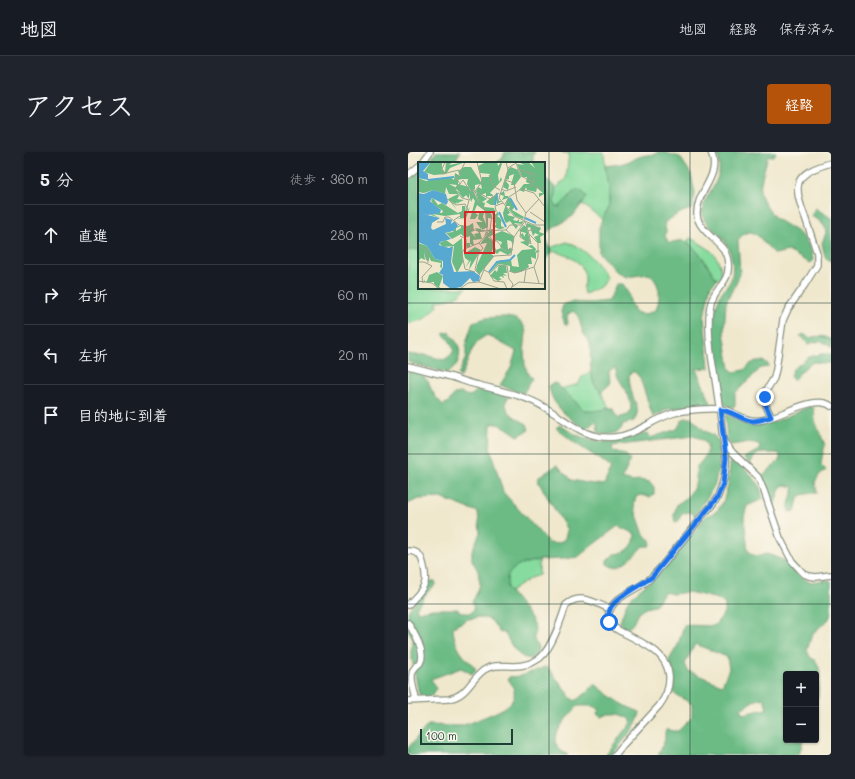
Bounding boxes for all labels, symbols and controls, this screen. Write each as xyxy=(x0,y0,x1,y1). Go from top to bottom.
text: 地図 xyxy=(20,16,58,41)
text: 地図 xyxy=(679,19,707,38)
text: 経路 xyxy=(729,19,757,38)
text: 保存済み xyxy=(779,19,835,38)
button: 経路 xyxy=(767,84,831,124)
text: アクセス xyxy=(24,87,134,123)
inset map xyxy=(418,162,545,289)
text: 5 分 xyxy=(40,168,73,190)
text: 徒歩 · 360 m xyxy=(290,170,368,187)
icon: ahead xyxy=(40,224,62,246)
text: 直進 xyxy=(78,225,108,245)
text: 280 m xyxy=(330,226,368,243)
icon: right xyxy=(40,284,62,306)
text: 右折 xyxy=(78,285,108,305)
text: 60 m xyxy=(338,286,368,303)
icon: left xyxy=(40,344,62,366)
text: 左折 xyxy=(78,345,108,365)
text: 20 m xyxy=(338,346,368,363)
route end xyxy=(756,388,774,406)
icon: arrive xyxy=(40,404,62,426)
text: 目的地に到着 xyxy=(78,405,168,425)
route start xyxy=(600,613,618,631)
map controls xyxy=(783,671,819,743)
button: + xyxy=(783,671,819,707)
button: − xyxy=(783,707,819,743)
scale bar xyxy=(420,727,513,746)
text: 100 m xyxy=(426,728,457,743)

